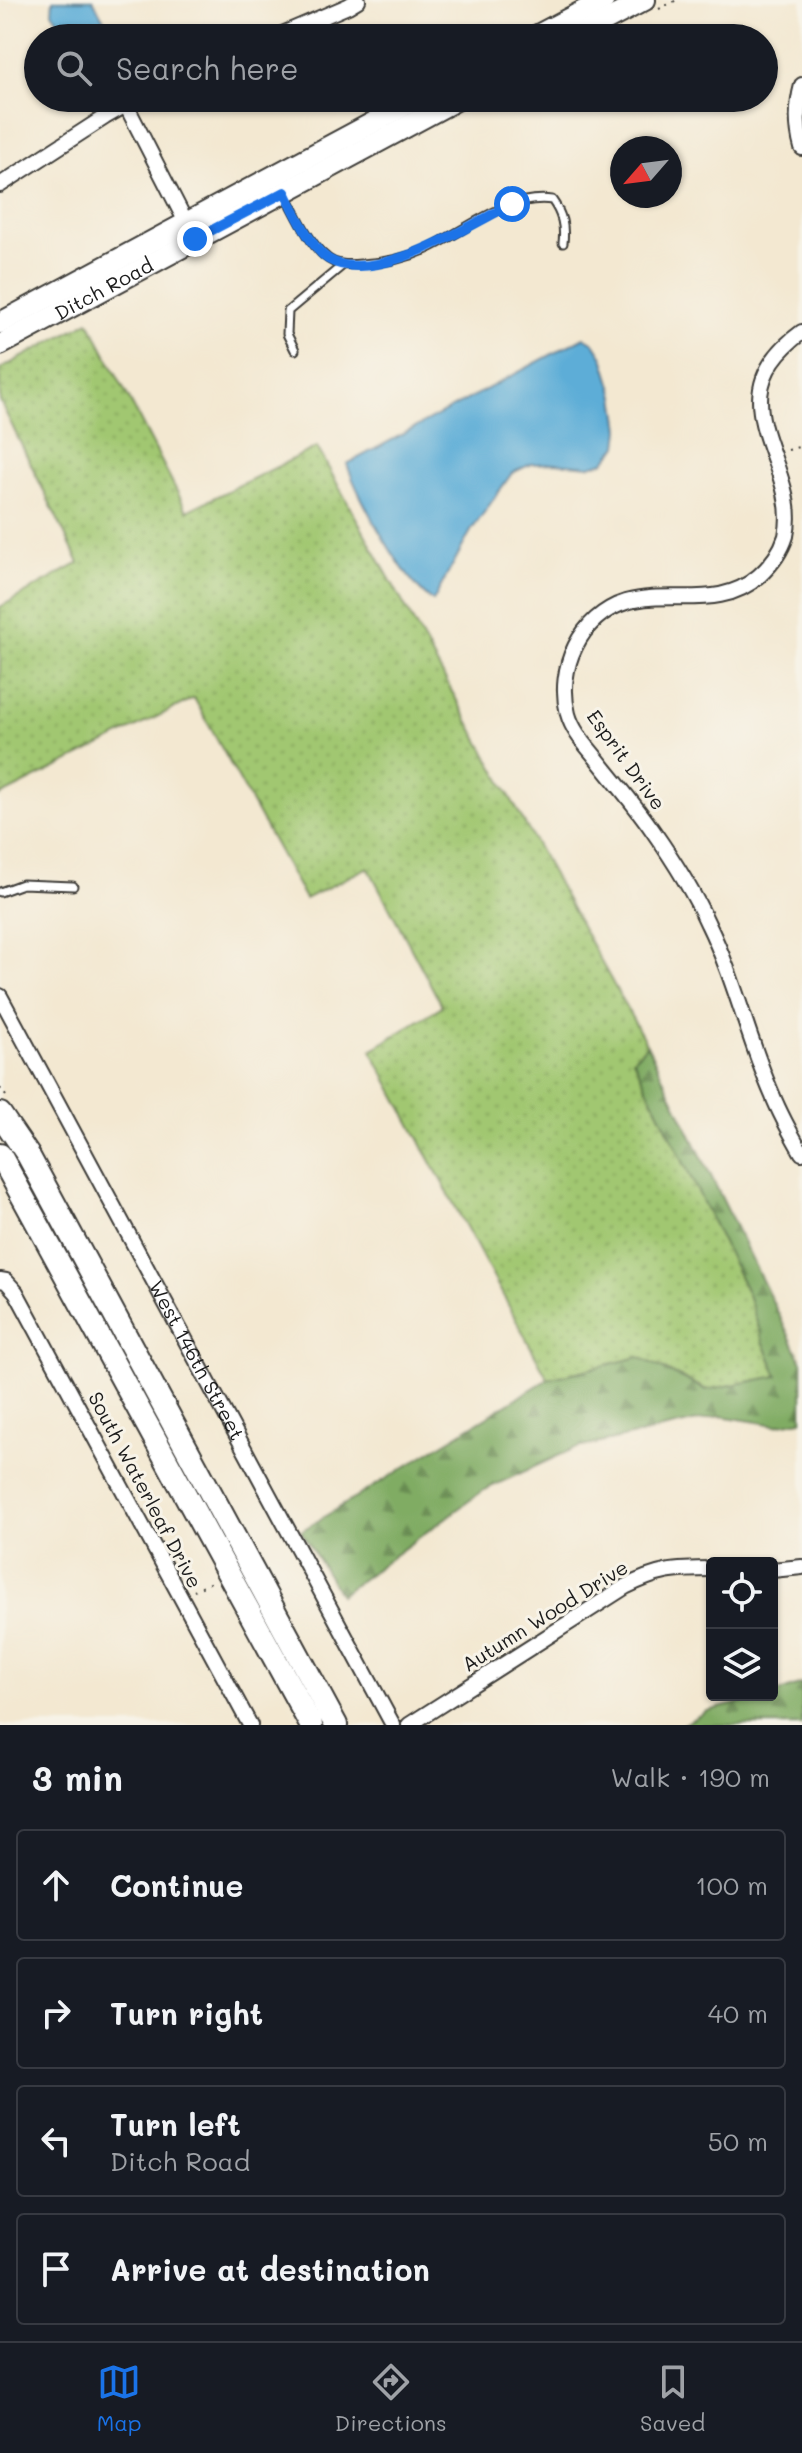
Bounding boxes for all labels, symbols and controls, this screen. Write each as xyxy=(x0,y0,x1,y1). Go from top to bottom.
search box xyxy=(24,24,778,112)
icon: search xyxy=(52,46,96,90)
text: Search here xyxy=(116,48,299,88)
north arrow xyxy=(610,136,682,208)
route start xyxy=(494,186,530,222)
route end xyxy=(177,221,213,257)
street label: Ditch Road xyxy=(50,251,157,325)
street label: Esprit Drive xyxy=(582,704,672,815)
street label: West 146th Street xyxy=(144,1275,251,1444)
street label: South Waterleaf Drive xyxy=(83,1387,209,1592)
street label: Autumn Wood Drive xyxy=(457,1553,632,1677)
map controls xyxy=(706,1557,778,1701)
button: locate xyxy=(706,1557,778,1629)
button: layers xyxy=(706,1629,778,1701)
text: 3 min xyxy=(32,1755,123,1800)
text: Walk · 190 m xyxy=(611,1760,770,1794)
icon: ahead xyxy=(34,1863,78,1907)
text: Continue xyxy=(110,1865,243,1905)
text: 100 m xyxy=(695,1868,768,1902)
icon: right xyxy=(34,1991,78,2035)
text: Turn right xyxy=(110,1993,263,2033)
text: 40 m xyxy=(708,1996,768,2030)
text: Turn left xyxy=(110,2104,241,2144)
icon: left xyxy=(34,2119,78,2163)
text: 50 m xyxy=(708,2124,768,2158)
text: Ditch Road xyxy=(110,2144,250,2178)
icon: arrive xyxy=(34,2247,78,2291)
text: Arrive at destination xyxy=(110,2249,430,2289)
tab: Map xyxy=(97,2360,142,2437)
tab: Directions xyxy=(335,2360,447,2437)
tab: Saved xyxy=(640,2360,705,2437)

